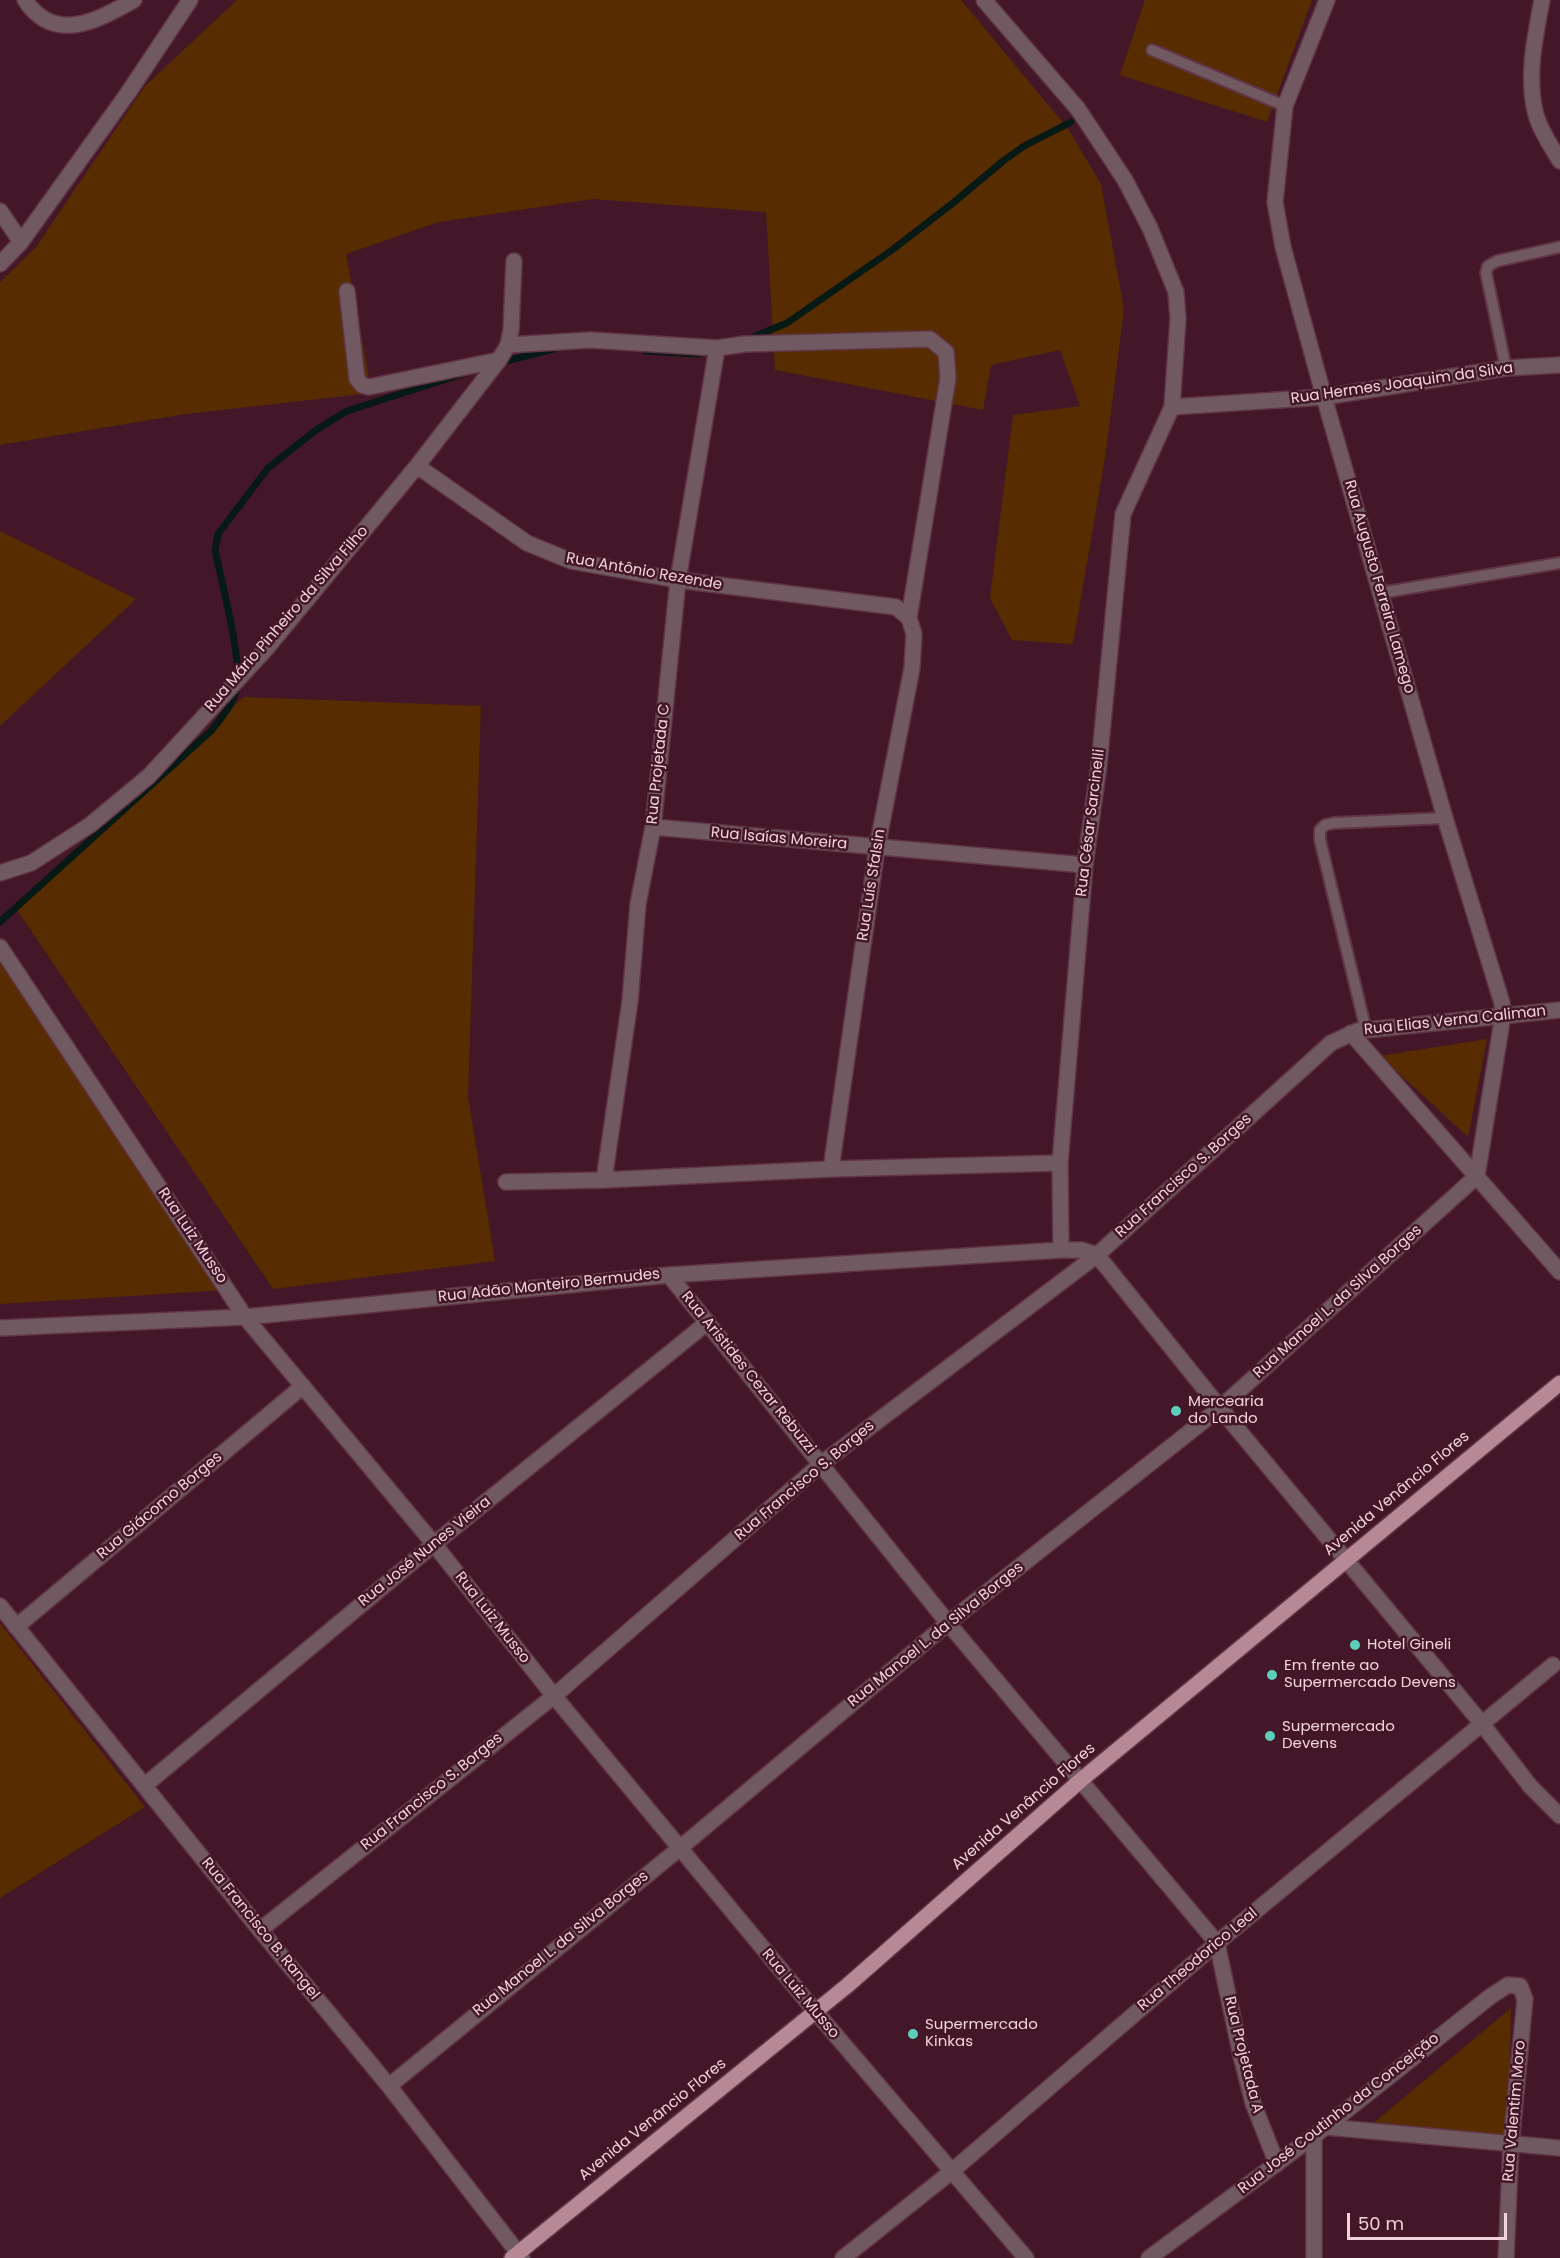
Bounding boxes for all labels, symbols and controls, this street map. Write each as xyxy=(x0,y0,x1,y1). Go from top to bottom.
street label: Rua Hermes Joaquim da Silva xyxy=(1290,359,1514,409)
street label: Rua Augusto Ferreira Lamego xyxy=(1340,478,1418,696)
street label: Rua Mário Pinheiro da Silva Filho xyxy=(202,523,372,715)
street label: Rua Antônio Rezende xyxy=(565,549,723,595)
street label: Rua Projetada C xyxy=(644,703,674,825)
street label: Rua César Sarcinelli xyxy=(1073,748,1109,898)
street label: Rua Isaías Moreira xyxy=(710,824,848,854)
street label: Rua Luís Sfalsin xyxy=(854,828,890,942)
street label: Rua Elias Verna Caliman xyxy=(1363,1002,1547,1040)
street label: Rua Francisco S. Borges xyxy=(1112,1110,1256,1242)
street label: Rua Luiz Musso xyxy=(153,1185,231,1287)
street label: Rua Manoel L. da Silva Borges xyxy=(1250,1222,1426,1382)
street label: Rua Adão Monteiro Bermudes xyxy=(437,1265,661,1307)
street label: Rua Aristides Cezar Rebuzzi xyxy=(677,1288,819,1458)
place label: Mercearia do Lando xyxy=(1188,1393,1264,1428)
marker: Mercearia do Lando xyxy=(1169,1404,1183,1418)
street label: Rua Francisco S. Borges xyxy=(732,1417,878,1545)
street label: Avenida Venâncio Flores xyxy=(1321,1428,1473,1560)
street label: Rua Giácomo Borges xyxy=(94,1448,226,1564)
street label: Rua José Nunes Vieira xyxy=(355,1493,495,1611)
street label: Rua Manoel L. da Silva Borges xyxy=(845,1559,1027,1711)
street label: Rua Luiz Musso xyxy=(451,1569,533,1667)
place label: Hotel Gineli xyxy=(1367,1636,1451,1654)
marker: Hotel Gineli xyxy=(1348,1638,1362,1652)
place label: Em frente ao Supermercado Devens xyxy=(1284,1657,1456,1692)
marker: Em frente ao Supermercado Devens xyxy=(1265,1668,1279,1682)
place label: Supermercado Devens xyxy=(1282,1718,1395,1753)
street label: Rua Francisco S. Borges xyxy=(358,1729,506,1855)
marker: Supermercado Devens xyxy=(1263,1729,1277,1743)
street label: Avenida Venâncio Flores xyxy=(949,1740,1099,1874)
street label: Rua Francisco B. Rangel xyxy=(197,1854,323,2004)
street label: Rua Manoel L. da Silva Borges xyxy=(470,1868,652,2020)
street label: Rua Theodorico Leal xyxy=(1134,1905,1262,2015)
street label: Rua Luiz Musso xyxy=(757,1946,843,2042)
street label: Rua Projetada A xyxy=(1220,1995,1266,2115)
place label: Supermercado Kinkas xyxy=(925,2016,1038,2051)
marker: Supermercado Kinkas xyxy=(906,2027,920,2041)
street label: Rua José Coutinho da Conceição xyxy=(1235,2030,1443,2198)
street label: Rua Valentim Moro xyxy=(1500,2039,1530,2183)
street label: Avenida Venâncio Flores xyxy=(576,2055,730,2185)
scale bar xyxy=(1350,2201,1510,2239)
text: 50 m xyxy=(1358,2211,1404,2236)

